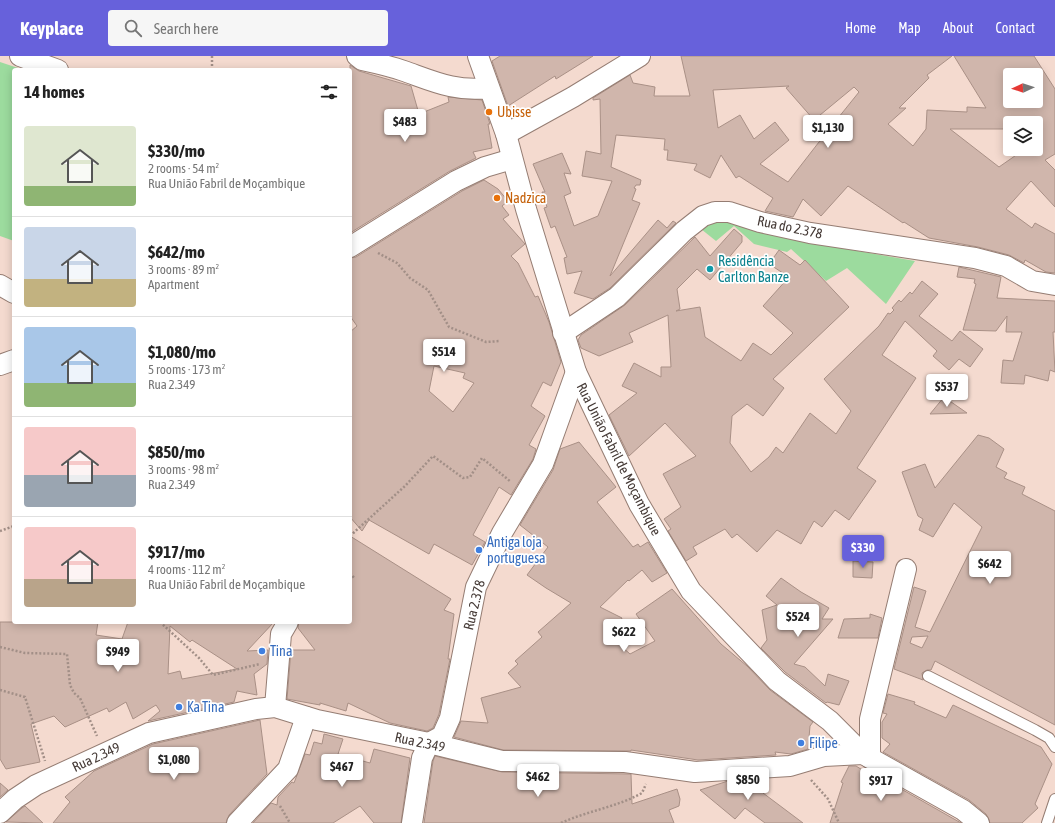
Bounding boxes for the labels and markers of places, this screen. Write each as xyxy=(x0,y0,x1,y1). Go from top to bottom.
place label: Ubisse xyxy=(497,104,531,120)
marker: Ubisse xyxy=(484,107,494,117)
pin: $483 xyxy=(381,109,429,143)
pin: $1,130 xyxy=(795,115,861,149)
place label: Nadzica xyxy=(505,190,546,206)
marker: Nadzica xyxy=(492,193,502,203)
place label: Residência Carlton Banze xyxy=(718,253,789,285)
marker: Residência Carlton Banze xyxy=(705,264,715,274)
pin: $514 xyxy=(420,339,468,373)
pin: $537 xyxy=(923,374,971,408)
place label: Antiga loja portuguesa xyxy=(487,534,546,566)
pin: $330 xyxy=(839,535,887,569)
marker: Antiga loja portuguesa xyxy=(474,545,484,555)
pin: $642 xyxy=(966,551,1014,585)
pin: $524 xyxy=(774,604,822,638)
pin: $622 xyxy=(600,619,648,653)
pin: $949 xyxy=(94,639,142,673)
place label: Tina xyxy=(270,643,292,659)
marker: Tina xyxy=(257,646,267,656)
place label: Ka Tina xyxy=(187,699,224,715)
marker: Ka Tina xyxy=(174,702,184,712)
place label: Filipe xyxy=(809,735,838,751)
marker: Filipe xyxy=(796,738,806,748)
pin: $1,080 xyxy=(141,747,207,781)
pin: $467 xyxy=(318,754,366,788)
pin: $462 xyxy=(514,764,562,798)
pin: $850 xyxy=(724,767,772,801)
pin: $917 xyxy=(857,768,905,802)

